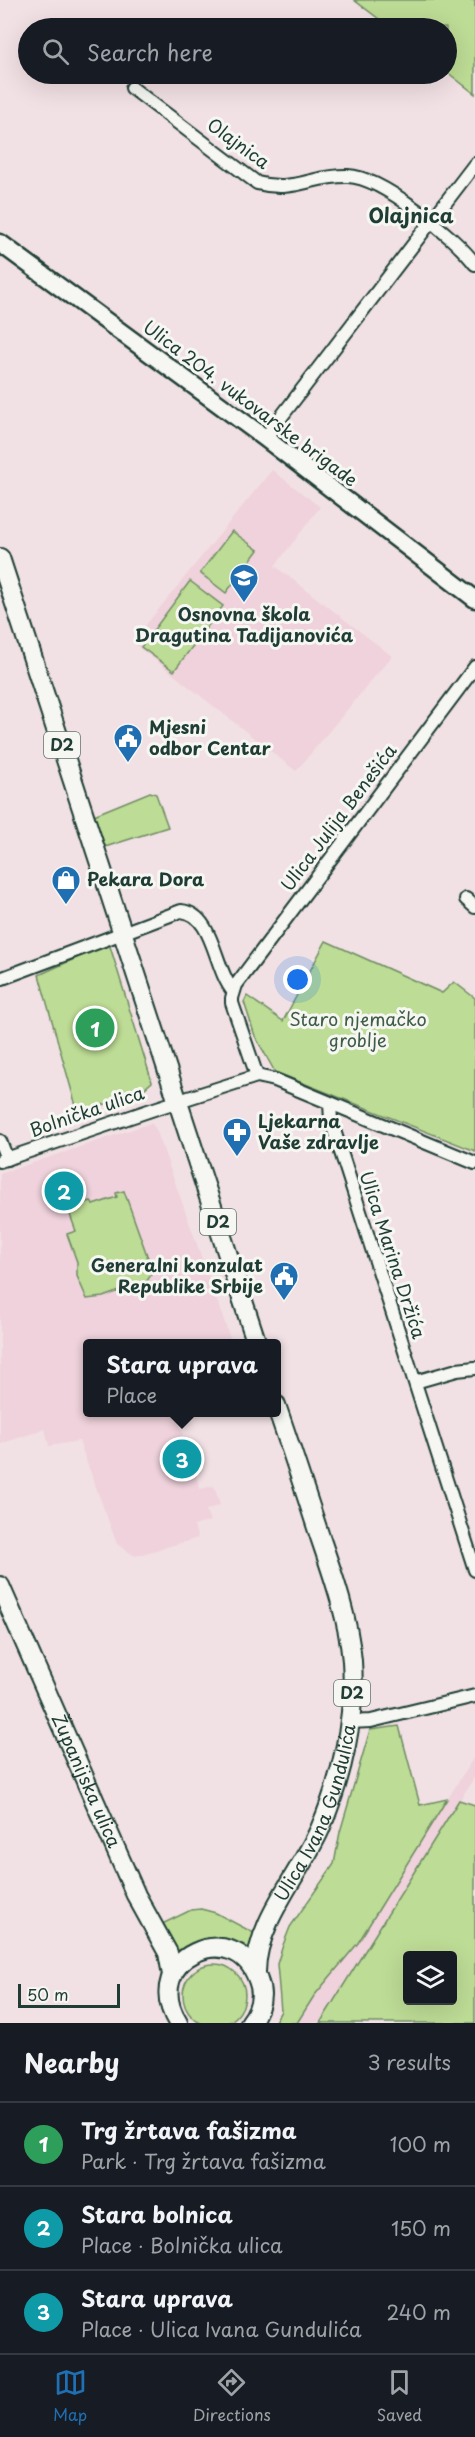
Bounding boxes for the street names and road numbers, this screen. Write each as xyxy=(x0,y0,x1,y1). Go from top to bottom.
street label: Olajnica xyxy=(202,111,276,175)
street label: Ulica 204. vukovarske brigade xyxy=(138,313,364,493)
road number: D2 xyxy=(44,732,80,758)
street label: Ulica Julija Benešića xyxy=(273,737,403,896)
street label: Bolnička ulica xyxy=(26,1078,148,1143)
street label: Ulica Marina Držića xyxy=(354,1167,434,1343)
road number: D2 xyxy=(200,1209,236,1235)
road number: D2 xyxy=(334,1680,370,1706)
street label: Županijska ulica xyxy=(46,1709,129,1852)
street label: Ulica Ivana Gundulića xyxy=(267,1721,362,1906)

